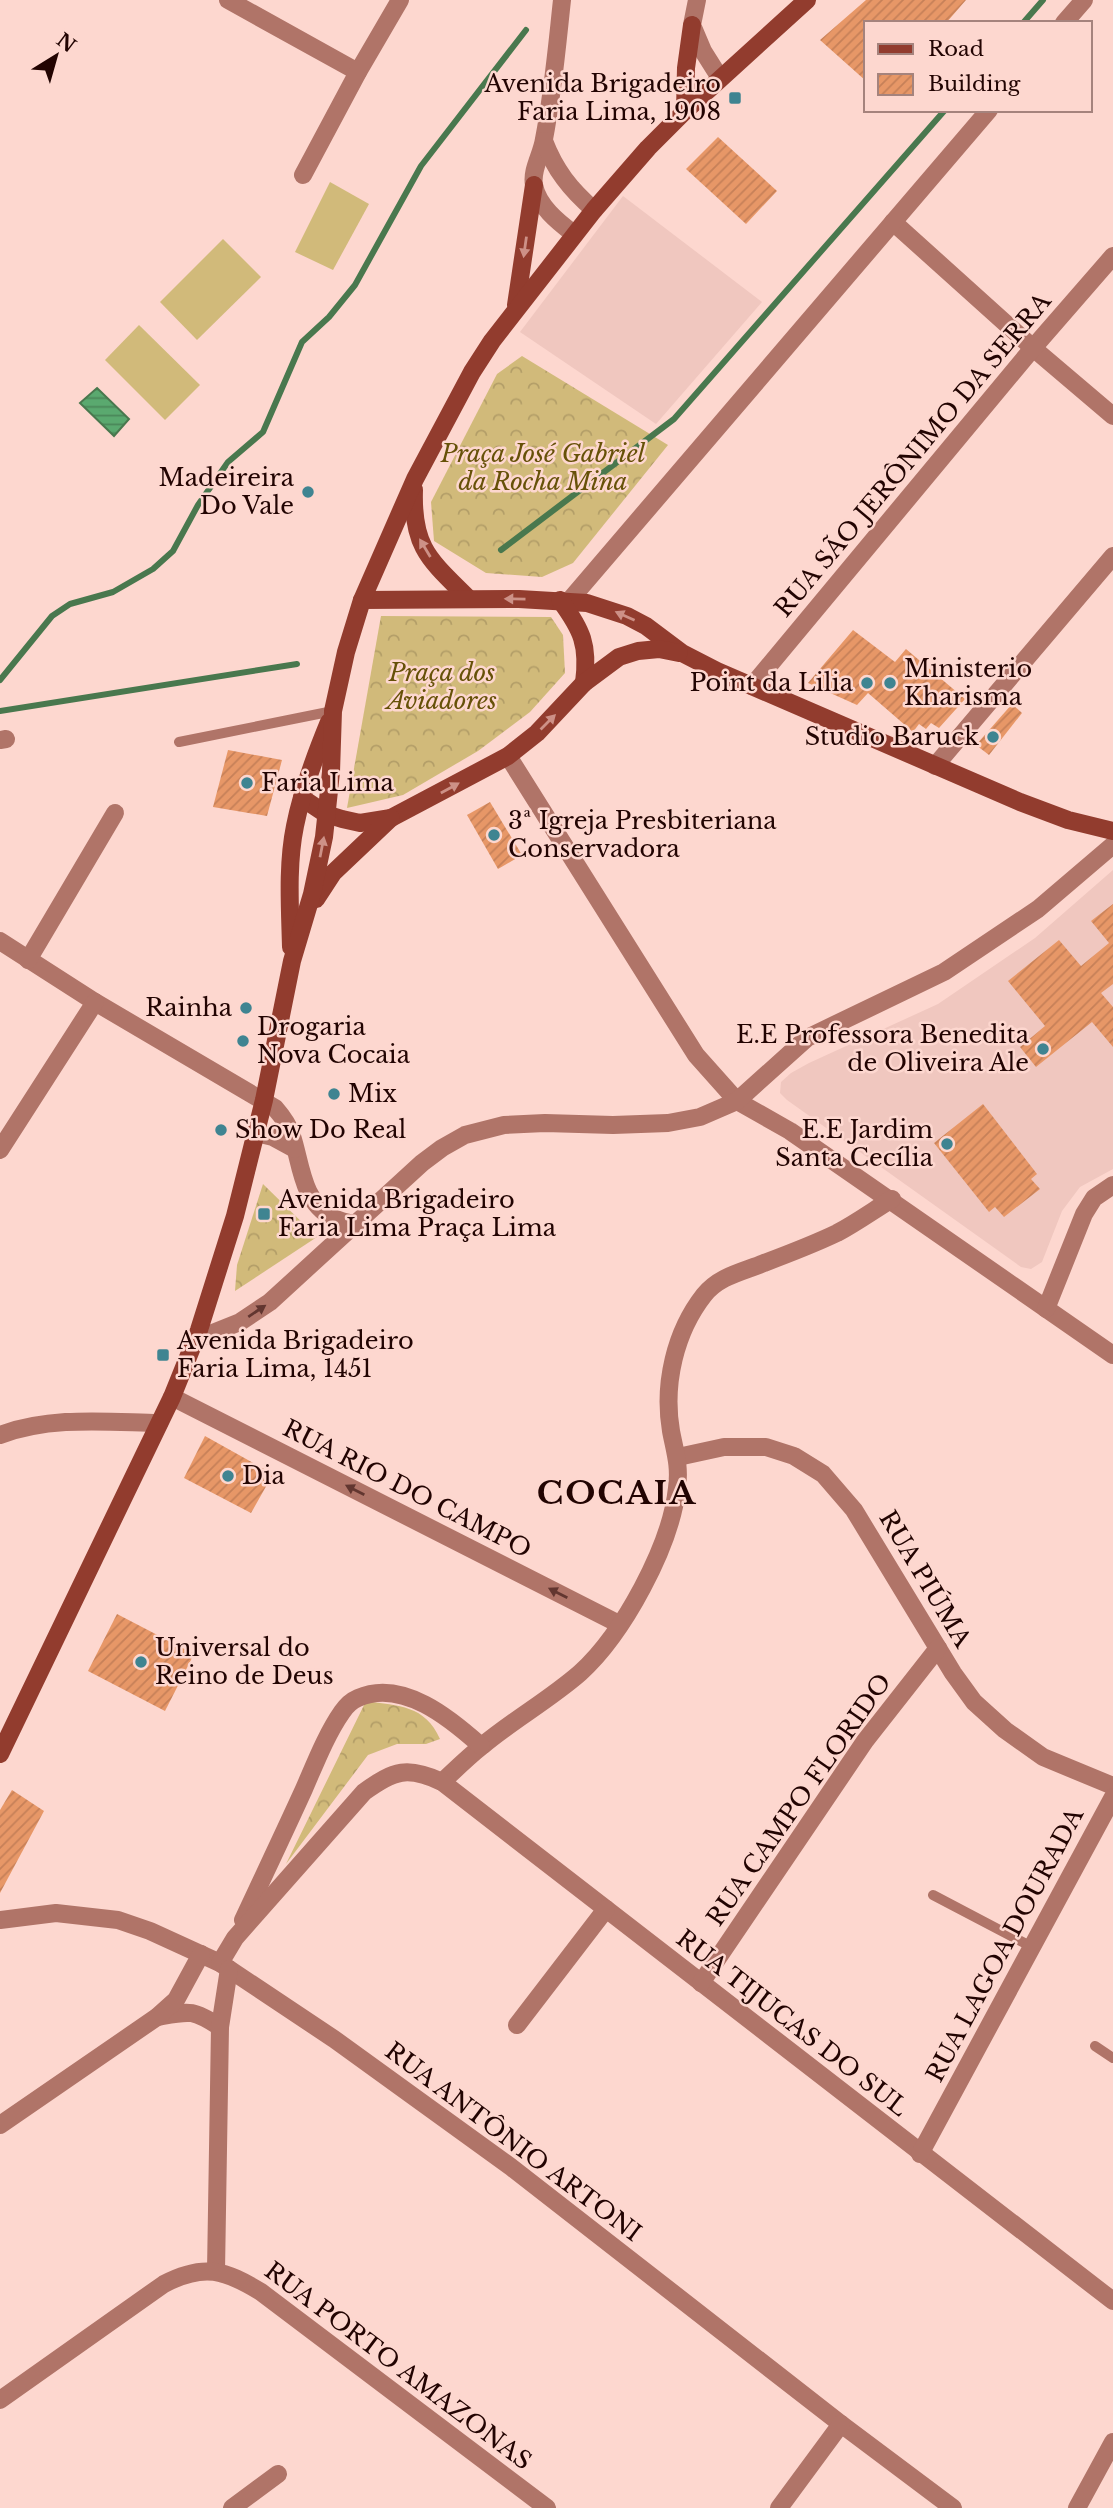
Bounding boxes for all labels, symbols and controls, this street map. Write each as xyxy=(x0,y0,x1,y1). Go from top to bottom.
north arrow xyxy=(21,21,91,91)
legend xyxy=(864,21,1092,112)
text: N xyxy=(52,28,80,57)
text: Road xyxy=(928,36,984,62)
place label: Avenida Brigadeiro Faria Lima, 1908 xyxy=(483,69,721,126)
text: Building xyxy=(928,71,1021,97)
marker: Avenida Brigadeiro Faria Lima, 1908 xyxy=(727,90,743,106)
one-way arrow xyxy=(519,236,530,258)
street label: RUA SÃO JERÔNIMO DA SERRA xyxy=(768,286,1057,623)
park label: Praça José Gabriel da Rocha Mina xyxy=(440,439,646,496)
place label: Madeireira Do Vale xyxy=(159,463,295,520)
marker: Madeireira Do Vale xyxy=(300,484,316,500)
one-way arrow xyxy=(418,538,431,558)
one-way arrow xyxy=(503,593,525,605)
one-way arrow xyxy=(615,610,636,621)
place label: Ministerio Kharisma xyxy=(904,654,1032,711)
park label: Praça dos Aviadores xyxy=(384,658,497,715)
place label: Point da Lilia xyxy=(690,668,854,697)
marker: Point da Lilia xyxy=(859,675,875,691)
marker: Ministerio Kharisma xyxy=(882,675,898,691)
one-way arrow xyxy=(540,713,557,730)
place label: Studio Baruck xyxy=(805,722,979,751)
marker: Studio Baruck xyxy=(985,729,1001,745)
place label: Faria Lima xyxy=(261,768,394,797)
marker: Faria Lima xyxy=(239,775,255,791)
one-way arrow xyxy=(441,782,460,794)
place label: 3ª Igreja Presbiteriana Conservadora xyxy=(508,806,777,863)
marker: 3ª Igreja Presbiteriana Conservadora xyxy=(486,827,502,843)
one-way arrow xyxy=(317,836,328,858)
place label: Rainha xyxy=(145,993,233,1022)
marker: Rainha xyxy=(238,1000,254,1016)
place label: Drogaria Nova Cocaia xyxy=(257,1012,411,1069)
place label: E.E Professora Benedita de Oliveira Ale xyxy=(736,1020,1030,1077)
marker: Drogaria Nova Cocaia xyxy=(235,1033,251,1049)
marker: E.E Professora Benedita de Oliveira Ale xyxy=(1035,1041,1051,1057)
place label: Mix xyxy=(348,1079,397,1108)
marker: Mix xyxy=(326,1086,342,1102)
place label: Show Do Real xyxy=(235,1115,406,1144)
place label: E.E Jardim Santa Cecília xyxy=(775,1115,934,1172)
marker: Show Do Real xyxy=(213,1122,229,1138)
marker: E.E Jardim Santa Cecília xyxy=(939,1136,955,1152)
place label: Avenida Brigadeiro Faria Lima Praça Lima xyxy=(277,1185,557,1242)
marker: Avenida Brigadeiro Faria Lima Praça Lima xyxy=(256,1206,272,1222)
one-way arrow xyxy=(247,1305,266,1318)
place label: Avenida Brigadeiro Faria Lima, 1451 xyxy=(176,1326,414,1383)
marker: Avenida Brigadeiro Faria Lima, 1451 xyxy=(155,1347,171,1363)
street label: RUA RIO DO CAMPO xyxy=(278,1413,536,1564)
place label: Dia xyxy=(242,1461,285,1490)
marker: Dia xyxy=(220,1468,236,1484)
district label: COCAIA xyxy=(537,1473,697,1513)
one-way arrow xyxy=(345,1485,365,1497)
street label: RUA PIÚMA xyxy=(873,1505,979,1653)
one-way arrow xyxy=(548,1588,568,1599)
place label: Universal do Reino de Deus xyxy=(155,1633,334,1690)
marker: Universal do Reino de Deus xyxy=(133,1654,149,1670)
street label: RUA CAMPO FLORIDO xyxy=(700,1668,897,1931)
street label: RUA LAGOA DOURADA xyxy=(920,1802,1089,2087)
street label: RUA TIJUCAS DO SUL xyxy=(671,1923,914,2122)
street label: RUA ANTÔNIO ARTONI xyxy=(380,2035,648,2247)
street label: RUA PORTO AMAZONAS xyxy=(259,2256,538,2476)

